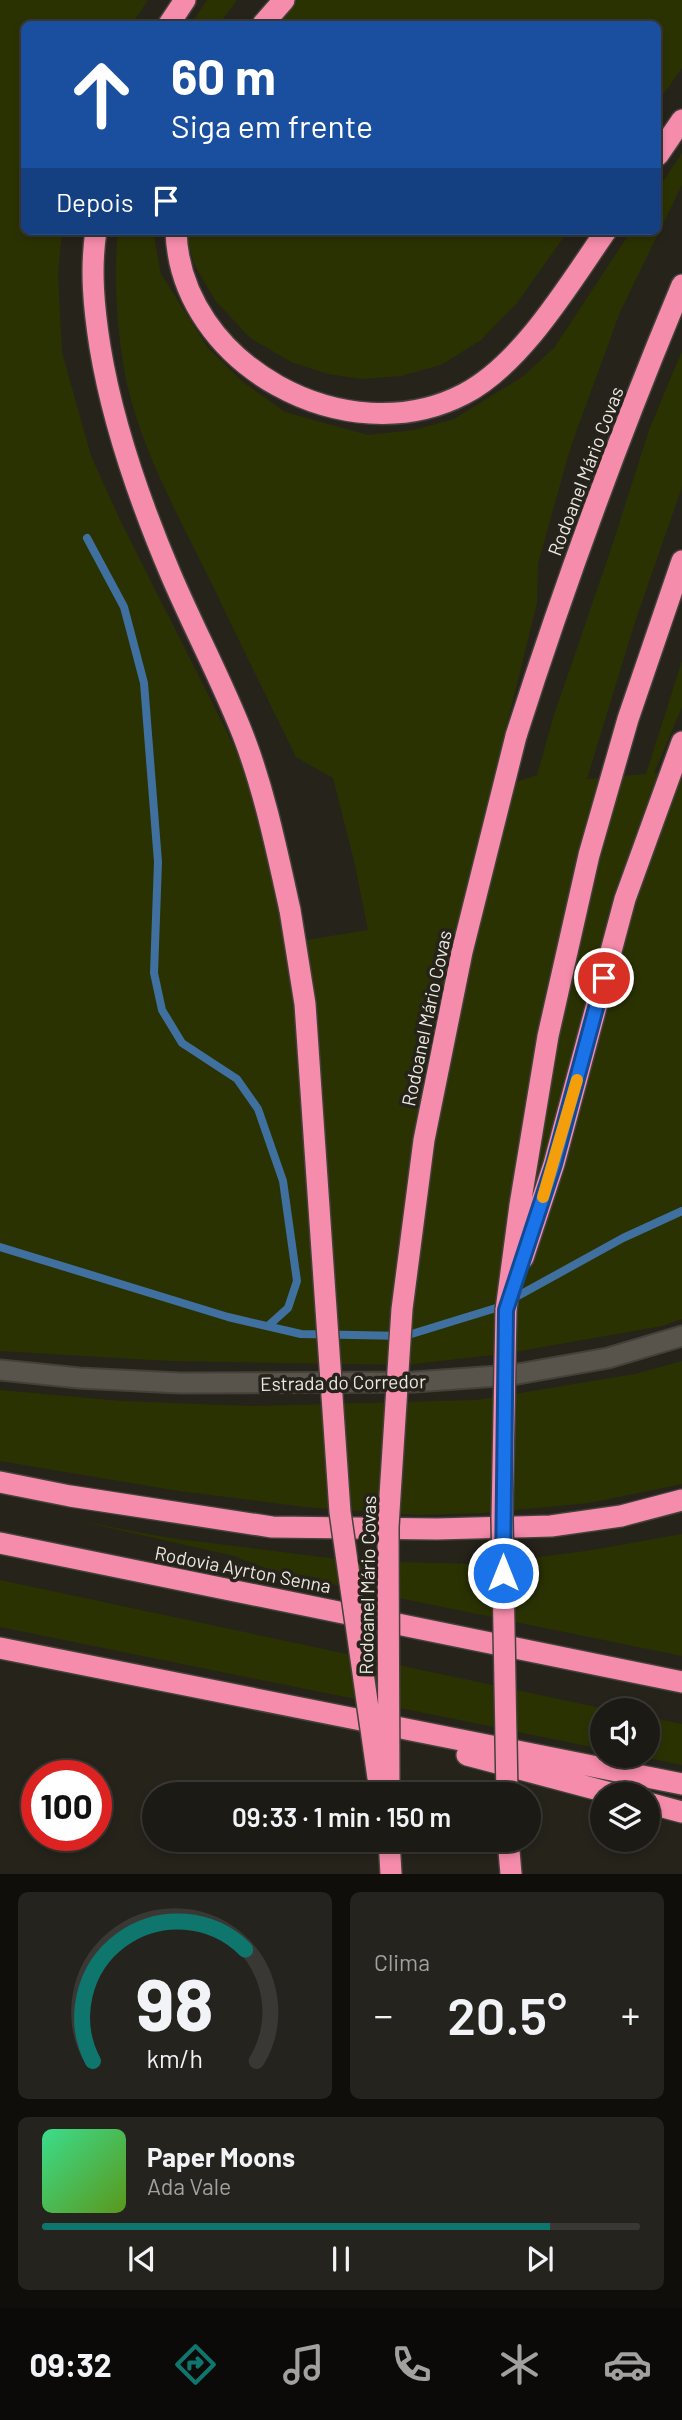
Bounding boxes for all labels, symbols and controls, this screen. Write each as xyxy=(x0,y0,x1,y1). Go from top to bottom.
text: 60 m xyxy=(171,46,276,105)
icon: ahead xyxy=(56,49,147,140)
text: Siga em frente xyxy=(171,106,373,144)
icon: arrive xyxy=(147,182,185,220)
text: Depois xyxy=(56,186,133,217)
street label: Rodoanel Mário Covas xyxy=(542,383,628,559)
street label: Rodoanel Mário Covas xyxy=(396,928,456,1108)
pin xyxy=(574,948,634,1008)
icon: arrive xyxy=(585,959,623,997)
street label: Estrada do Corredor xyxy=(260,1369,426,1395)
street label: Rodoanel Mário Covas xyxy=(354,1495,380,1675)
position arrow xyxy=(466,1536,540,1610)
street label: Rodovia Ayrton Senna xyxy=(153,1541,333,1597)
map controls xyxy=(590,1698,660,1852)
button: sound xyxy=(590,1698,660,1768)
speed limit sign: 100 xyxy=(21,1760,112,1851)
button: layers xyxy=(590,1782,660,1852)
text: 09:33 · 1 min · 150 m xyxy=(232,1801,451,1832)
text: Clima xyxy=(374,1948,430,1976)
text: 98 xyxy=(136,1959,214,2047)
text: 20.5° xyxy=(447,1983,567,2045)
text: − xyxy=(374,1991,393,2037)
text: + xyxy=(621,1991,640,2037)
text: km/h xyxy=(147,2043,203,2073)
text: Paper Moons xyxy=(147,2141,295,2172)
text: Ada Vale xyxy=(147,2172,231,2200)
icon: previous xyxy=(123,2240,161,2278)
icon: pause xyxy=(322,2240,360,2278)
icon: next xyxy=(521,2240,559,2278)
icon: directions xyxy=(171,2340,220,2389)
icon: music xyxy=(279,2340,328,2389)
icon: phone xyxy=(387,2340,436,2389)
icon: climate xyxy=(495,2340,544,2389)
icon: car xyxy=(603,2340,652,2389)
text: 09:32 xyxy=(30,2345,112,2383)

